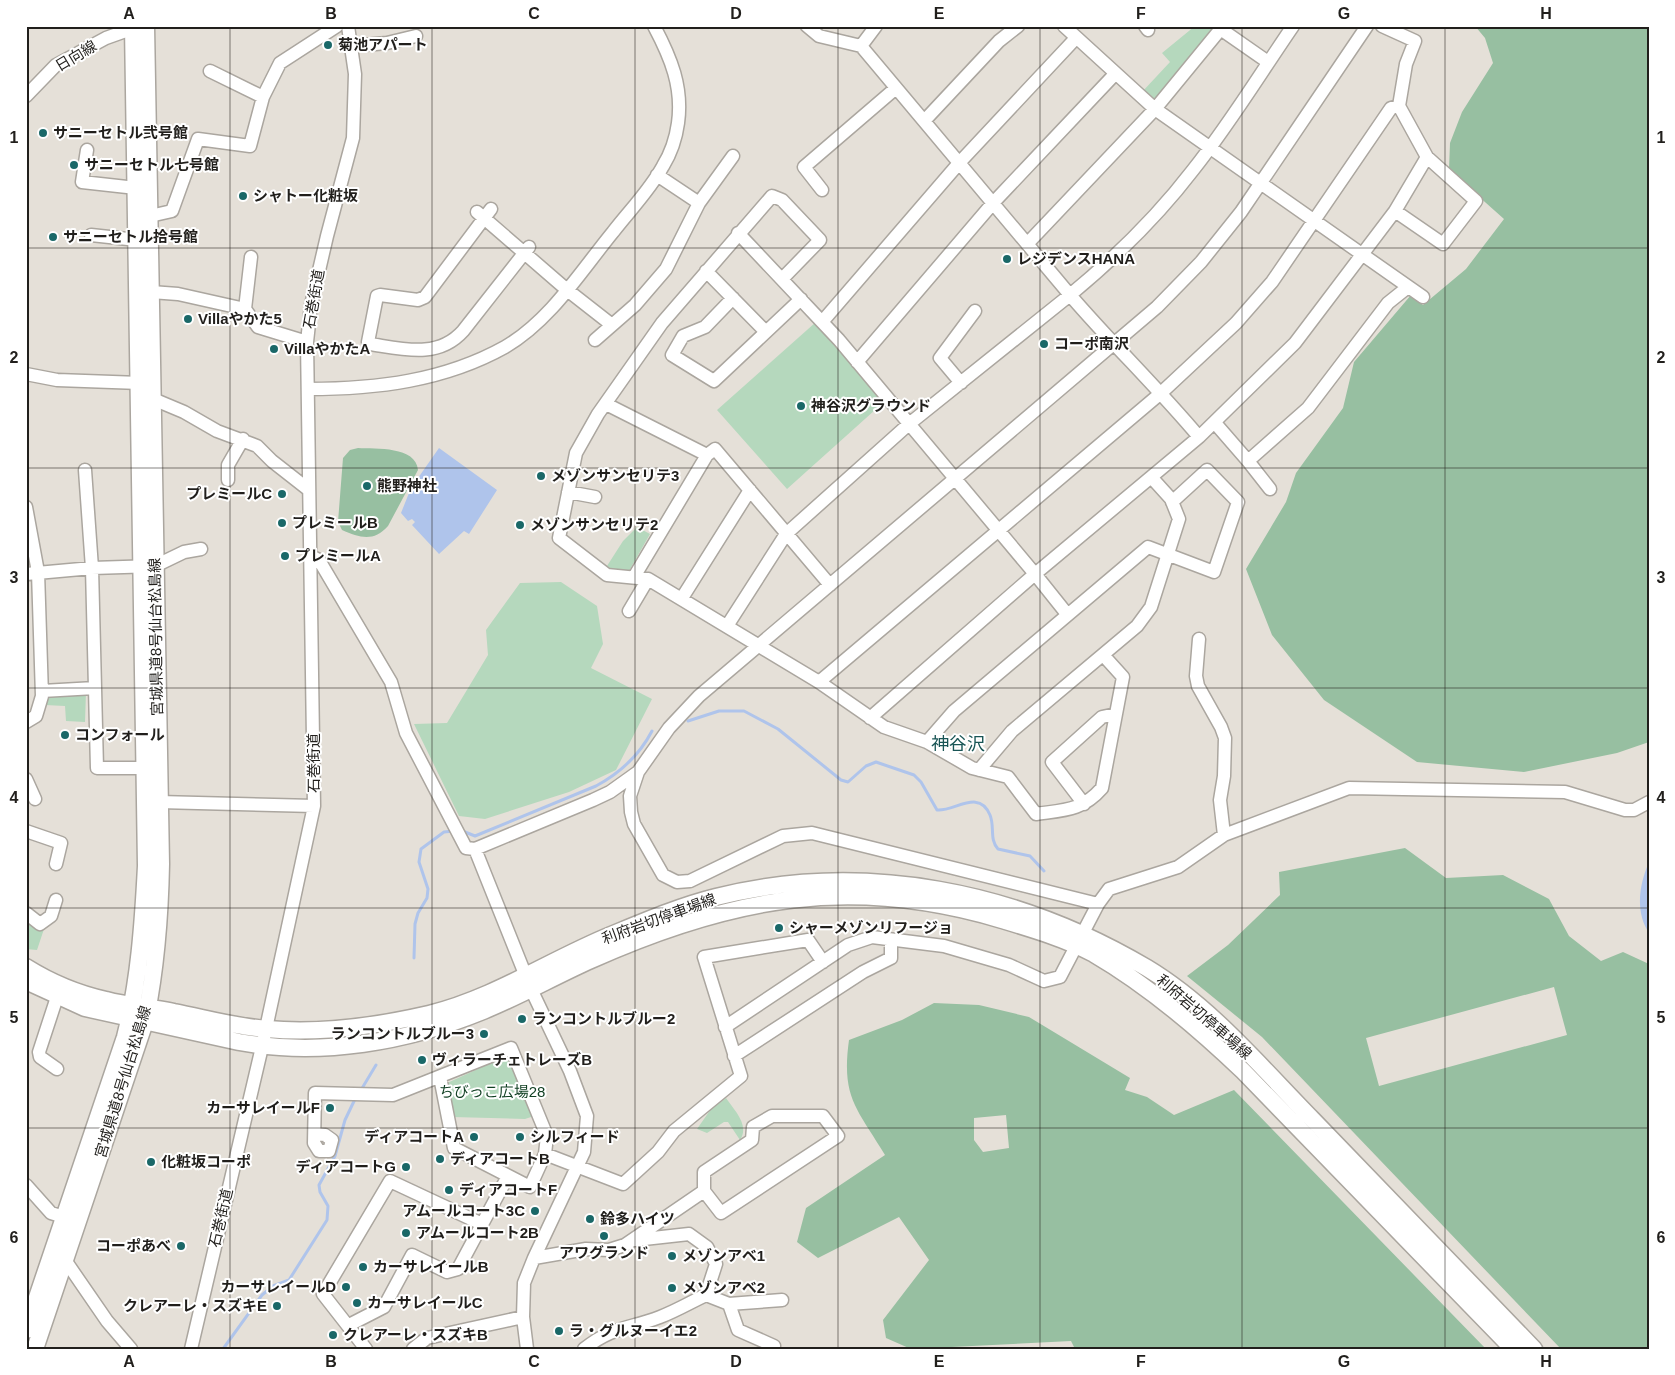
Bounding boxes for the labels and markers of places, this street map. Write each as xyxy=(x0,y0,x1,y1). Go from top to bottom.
place label: 菊池アパート xyxy=(338,36,428,53)
marker: 菊池アパート xyxy=(322,39,334,51)
place label: サニーセトル弐号館 xyxy=(53,124,188,141)
marker: サニーセトル弐号館 xyxy=(37,127,49,139)
place label: サニーセトル七号館 xyxy=(84,156,219,173)
marker: サニーセトル七号館 xyxy=(68,159,80,171)
place label: シャトー化粧坂 xyxy=(253,187,358,204)
marker: シャトー化粧坂 xyxy=(237,190,249,202)
place label: サニーセトル拾号館 xyxy=(63,228,198,245)
marker: サニーセトル拾号館 xyxy=(47,231,59,243)
place label: レジデンスHANA xyxy=(1017,250,1135,267)
marker: レジデンスHANA xyxy=(1001,253,1013,265)
place label: Villaやかた5 xyxy=(198,310,282,327)
marker: Villaやかた5 xyxy=(182,313,194,325)
place label: コーポ南沢 xyxy=(1054,335,1129,352)
marker: コーポ南沢 xyxy=(1038,338,1050,350)
place label: VillaやかたA xyxy=(284,340,371,357)
marker: VillaやかたA xyxy=(268,343,280,355)
place label: 神谷沢グラウンド xyxy=(810,397,931,414)
marker: 神谷沢グラウンド xyxy=(795,400,807,412)
place label: メゾンサンセリテ3 xyxy=(551,467,679,484)
marker: メゾンサンセリテ3 xyxy=(535,470,547,482)
place label: 熊野神社 xyxy=(377,477,437,494)
marker: 熊野神社 xyxy=(361,480,373,492)
place label: プレミールC xyxy=(186,485,272,502)
marker: プレミールC xyxy=(276,488,288,500)
place label: プレミールB xyxy=(292,514,378,531)
place label: メゾンサンセリテ2 xyxy=(530,516,658,533)
marker: プレミールB xyxy=(276,517,288,529)
marker: メゾンサンセリテ2 xyxy=(514,519,526,531)
place label: プレミールA xyxy=(295,547,381,564)
marker: プレミールA xyxy=(279,550,291,562)
place label: コンフォール xyxy=(75,726,165,743)
marker: コンフォール xyxy=(59,729,71,741)
place label: シャーメゾンリフージョ xyxy=(789,919,953,936)
marker: シャーメゾンリフージョ xyxy=(773,922,785,934)
place label: ランコントルブルー2 xyxy=(532,1010,675,1027)
marker: ランコントルブルー2 xyxy=(516,1013,528,1025)
place label: ランコントルブルー3 xyxy=(331,1025,474,1042)
marker: ランコントルブルー3 xyxy=(478,1028,490,1040)
place label: ヴィラーチェトレーズB xyxy=(432,1051,592,1068)
marker: ヴィラーチェトレーズB xyxy=(416,1054,428,1066)
place label: カーサレイールF xyxy=(206,1099,320,1116)
marker: カーサレイールF xyxy=(324,1102,336,1114)
place label: ディアコートA xyxy=(364,1128,464,1145)
place label: シルフィード xyxy=(530,1128,620,1145)
marker: ディアコートA xyxy=(468,1131,480,1143)
marker: シルフィード xyxy=(514,1131,526,1143)
place label: ディアコートB xyxy=(450,1150,550,1167)
place label: 化粧坂コーポ xyxy=(161,1153,251,1170)
marker: ディアコートB xyxy=(434,1153,446,1165)
marker: 化粧坂コーポ xyxy=(145,1156,157,1168)
place label: ディアコートG xyxy=(295,1158,396,1175)
marker: ディアコートG xyxy=(400,1161,412,1173)
place label: ディアコートF xyxy=(459,1181,557,1198)
marker: ディアコートF xyxy=(443,1184,455,1196)
place label: アムールコート3C xyxy=(402,1202,525,1219)
marker: アムールコート3C xyxy=(529,1205,541,1217)
place label: 鈴多ハイツ xyxy=(600,1210,675,1227)
marker: 鈴多ハイツ xyxy=(584,1213,596,1225)
place label: アムールコート2B xyxy=(416,1224,539,1241)
marker: アムールコート2B xyxy=(400,1227,412,1239)
marker: アワグランド xyxy=(598,1230,610,1242)
place label: コーポあべ xyxy=(96,1237,171,1254)
marker: コーポあべ xyxy=(175,1240,187,1252)
place label: アワグランド xyxy=(559,1244,649,1261)
place label: メゾンアベ1 xyxy=(682,1247,765,1264)
marker: メゾンアベ1 xyxy=(666,1250,678,1262)
place label: カーサレイールB xyxy=(373,1258,489,1275)
marker: カーサレイールB xyxy=(357,1261,369,1273)
place label: カーサレイールD xyxy=(220,1278,336,1295)
place label: メゾンアベ2 xyxy=(682,1279,765,1296)
marker: カーサレイールD xyxy=(340,1281,352,1293)
marker: メゾンアベ2 xyxy=(666,1282,678,1294)
place label: カーサレイールC xyxy=(367,1294,483,1311)
place label: クレアーレ・スズキE xyxy=(123,1297,267,1314)
marker: カーサレイールC xyxy=(351,1297,363,1309)
marker: クレアーレ・スズキE xyxy=(271,1300,283,1312)
place label: ラ・グルヌーイエ2 xyxy=(569,1322,697,1339)
marker: ラ・グルヌーイエ2 xyxy=(553,1325,565,1337)
place label: クレアーレ・スズキB xyxy=(343,1326,488,1343)
marker: クレアーレ・スズキB xyxy=(327,1329,339,1341)

